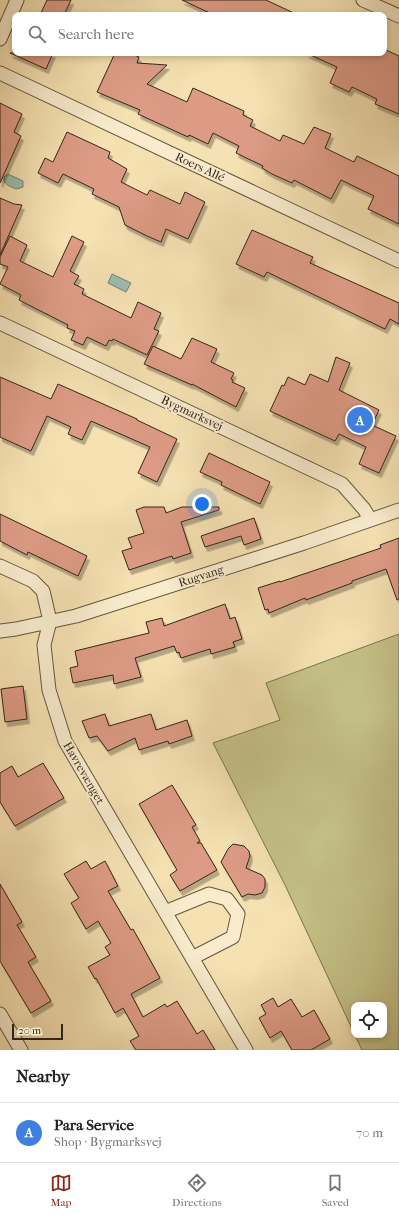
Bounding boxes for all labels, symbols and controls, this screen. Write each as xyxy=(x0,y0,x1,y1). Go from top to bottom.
search box xyxy=(12,12,387,56)
icon: search xyxy=(26,23,48,45)
text: Search here xyxy=(58,25,134,43)
street label: Roers Allé xyxy=(173,149,227,185)
street label: Bygmarksvej xyxy=(159,393,225,433)
pin: A xyxy=(347,405,373,435)
your location xyxy=(192,494,212,514)
street label: Rugvang xyxy=(177,562,226,590)
street label: Havrevænget xyxy=(60,739,108,807)
map controls xyxy=(351,1002,387,1038)
button: locate xyxy=(351,1002,387,1038)
scale bar xyxy=(12,1022,63,1041)
text: 20 m xyxy=(18,1024,41,1037)
text: Nearby xyxy=(16,1066,70,1086)
text: Para Service xyxy=(54,1116,134,1134)
text: A xyxy=(25,1125,33,1140)
text: 70 m xyxy=(356,1125,383,1140)
text: Shop · Bygmarksvej xyxy=(54,1134,162,1149)
tab: Map xyxy=(50,1172,72,1209)
tab: Directions xyxy=(172,1172,222,1209)
tab: Saved xyxy=(322,1172,349,1209)

